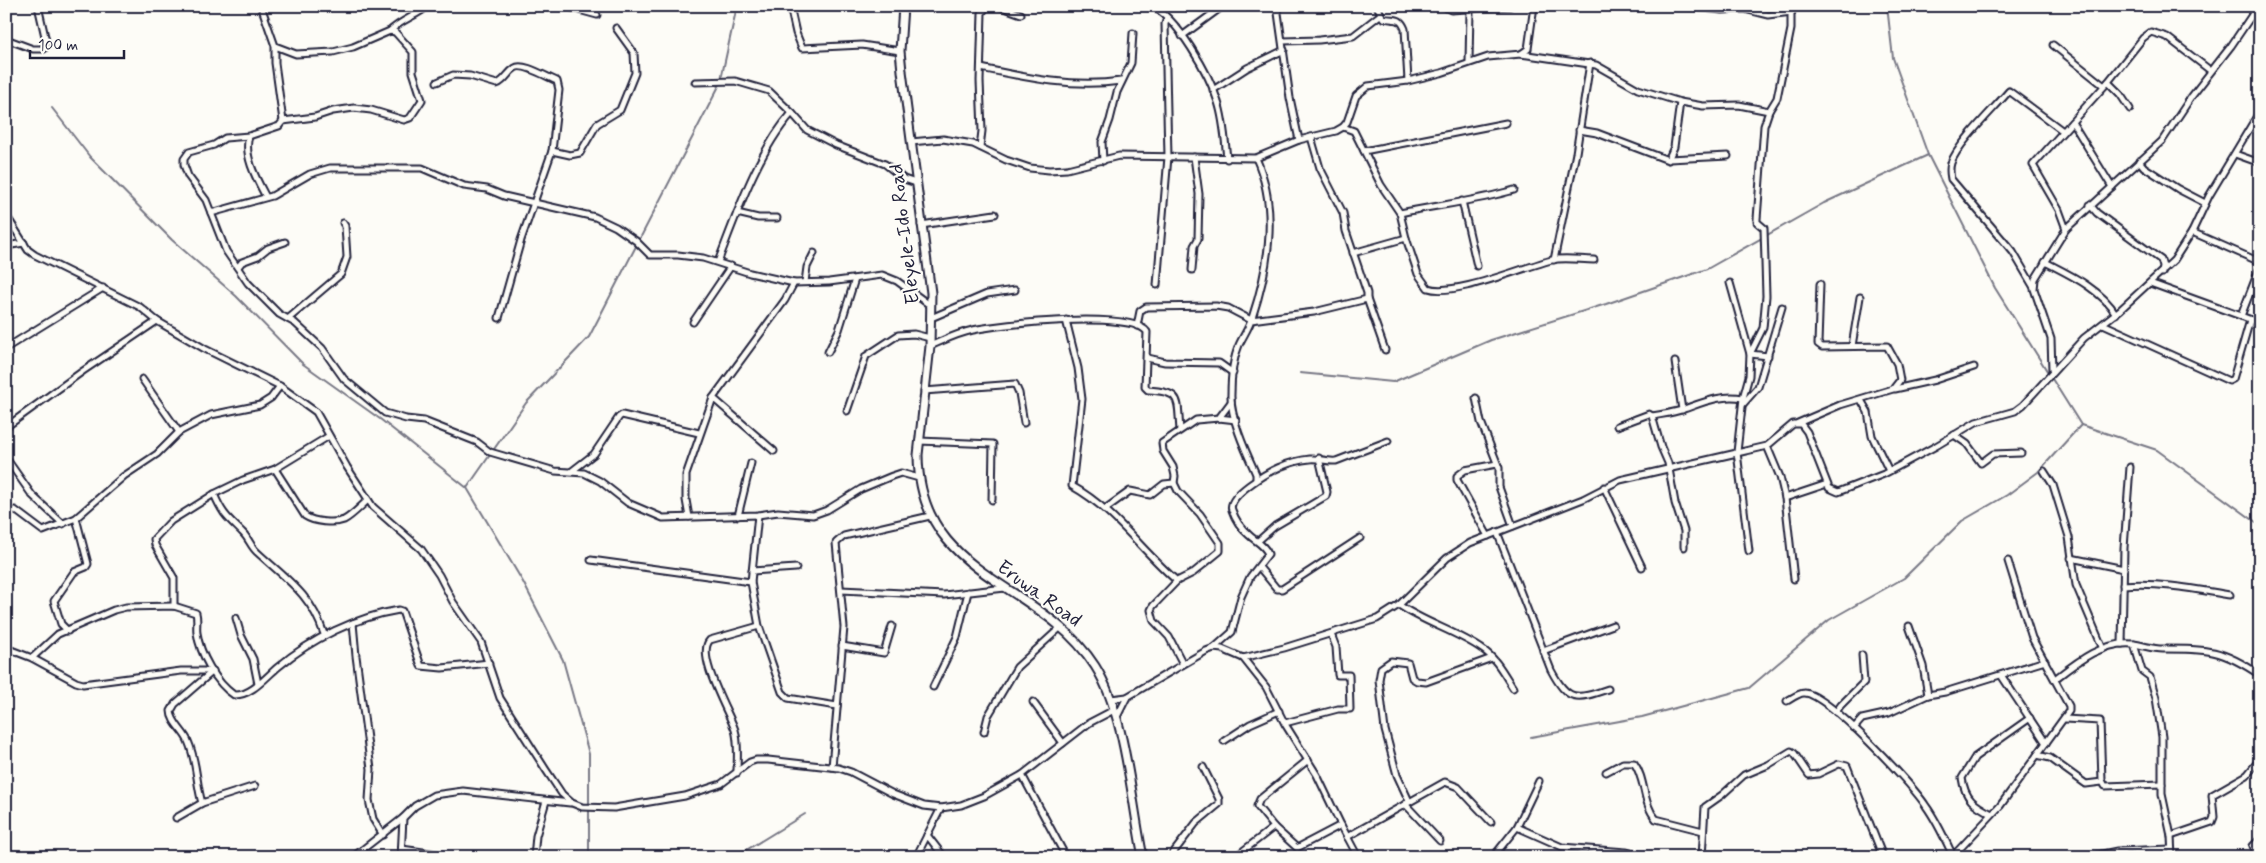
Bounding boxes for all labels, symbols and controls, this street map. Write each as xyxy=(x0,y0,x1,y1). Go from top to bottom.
scale bar xyxy=(30,28,124,60)
text: 100 m xyxy=(38,36,78,56)
street label: Eleyele-Ido Road xyxy=(883,162,927,306)
street label: Eruwa Road xyxy=(991,554,1087,634)

